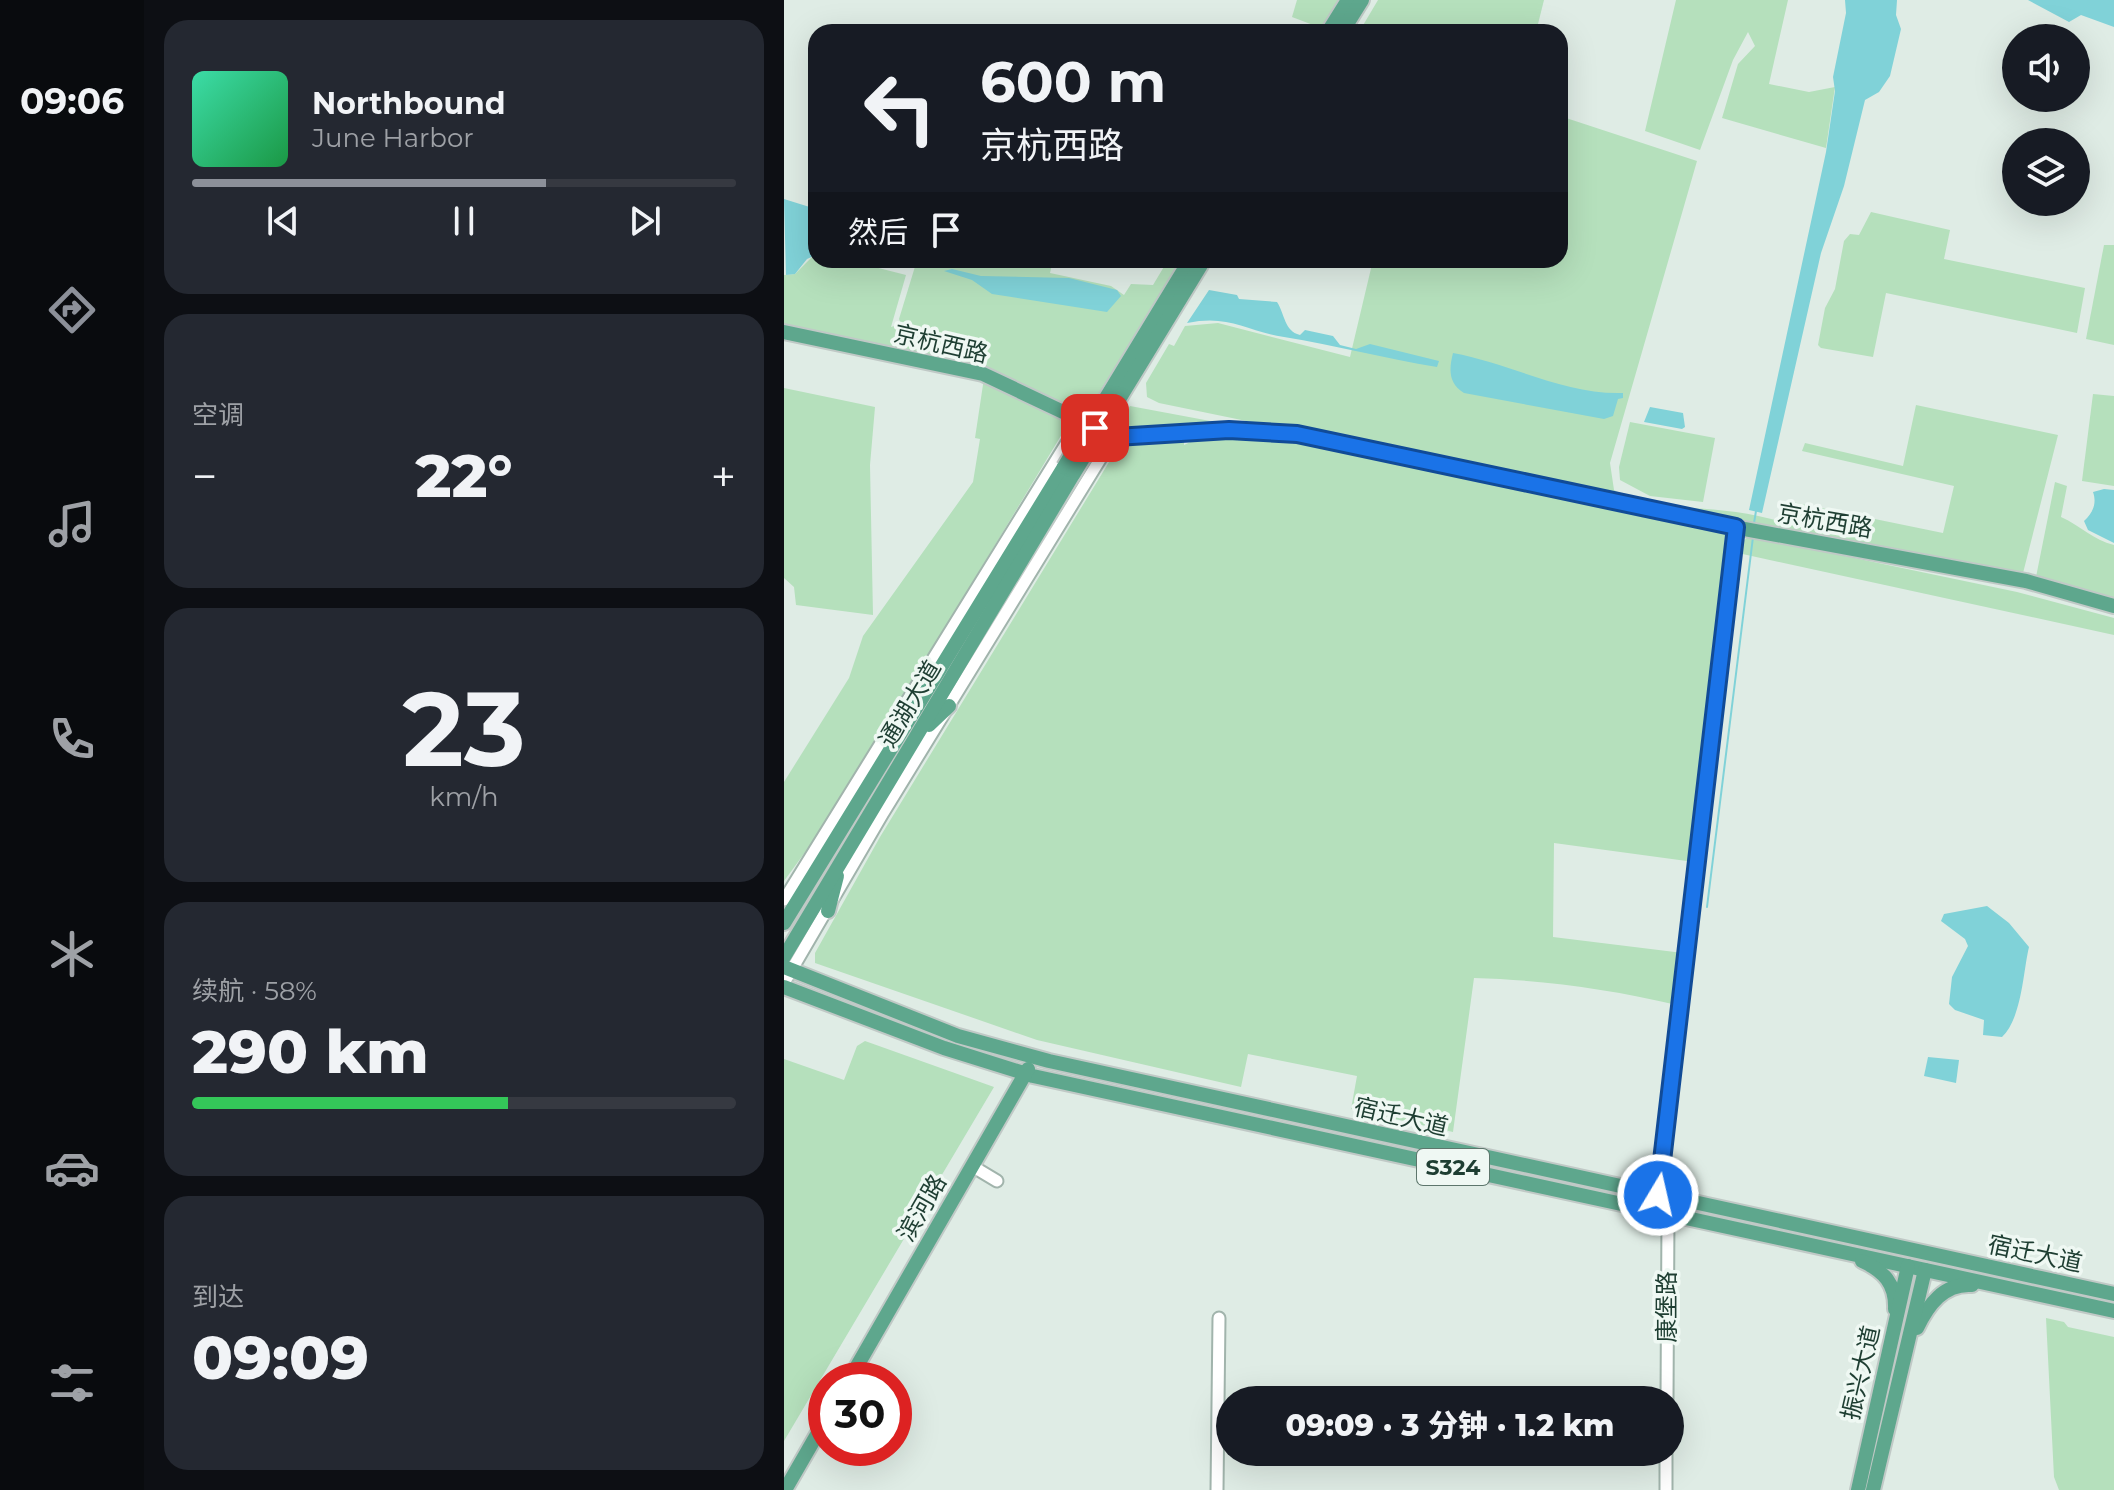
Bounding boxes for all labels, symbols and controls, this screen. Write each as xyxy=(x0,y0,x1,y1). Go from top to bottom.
map controls xyxy=(2002,24,2090,216)
button: sound xyxy=(2002,24,2090,112)
text: 600 m xyxy=(980,48,1166,116)
icon: left xyxy=(848,56,952,160)
text: 09:06 xyxy=(20,79,124,123)
text: Northbound xyxy=(312,85,506,122)
text: June Harbor xyxy=(312,122,474,154)
text: 京杭西路 xyxy=(980,123,1124,167)
button: layers xyxy=(2002,128,2090,216)
icon: previous xyxy=(261,199,305,243)
icon: pause xyxy=(442,199,486,243)
icon: next xyxy=(623,199,667,243)
icon: arrive xyxy=(924,208,968,252)
text: 然后 xyxy=(848,214,908,251)
icon: directions xyxy=(44,282,100,338)
street label: 京杭西路 xyxy=(891,319,991,368)
pin xyxy=(1061,394,1129,462)
text: 空调 xyxy=(192,399,244,431)
icon: arrive xyxy=(1073,406,1117,450)
text: 22° xyxy=(416,439,512,512)
text: − xyxy=(192,449,217,503)
text: + xyxy=(711,449,736,503)
icon: music xyxy=(44,496,100,552)
street label: 京杭西路 xyxy=(1775,498,1875,543)
street label: 通湖大道 xyxy=(872,655,947,752)
text: 23 xyxy=(403,665,525,792)
icon: phone xyxy=(44,711,100,767)
text: km/h xyxy=(429,781,499,813)
icon: climate xyxy=(44,926,100,982)
text: 续航 · 58% xyxy=(192,975,317,1007)
text: 290 km xyxy=(192,1015,429,1088)
street label: 宿迁大道 xyxy=(1351,1092,1451,1141)
icon: car xyxy=(44,1140,100,1196)
road number: S324 xyxy=(1417,1149,1489,1185)
position arrow xyxy=(1616,1153,1700,1237)
street label: 滨河路 xyxy=(891,1169,952,1246)
street label: 宿迁大道 xyxy=(1985,1229,2085,1278)
street label: 康堡路 xyxy=(1652,1271,1681,1343)
text: 到达 xyxy=(192,1281,244,1313)
text: 09:09 xyxy=(192,1321,369,1394)
street label: 振兴大道 xyxy=(1836,1323,1885,1423)
icon: filters xyxy=(44,1355,100,1411)
speed limit sign: 30 xyxy=(808,1362,912,1466)
text: 09:09 · 3 分钟 · 1.2 km xyxy=(1286,1407,1614,1444)

